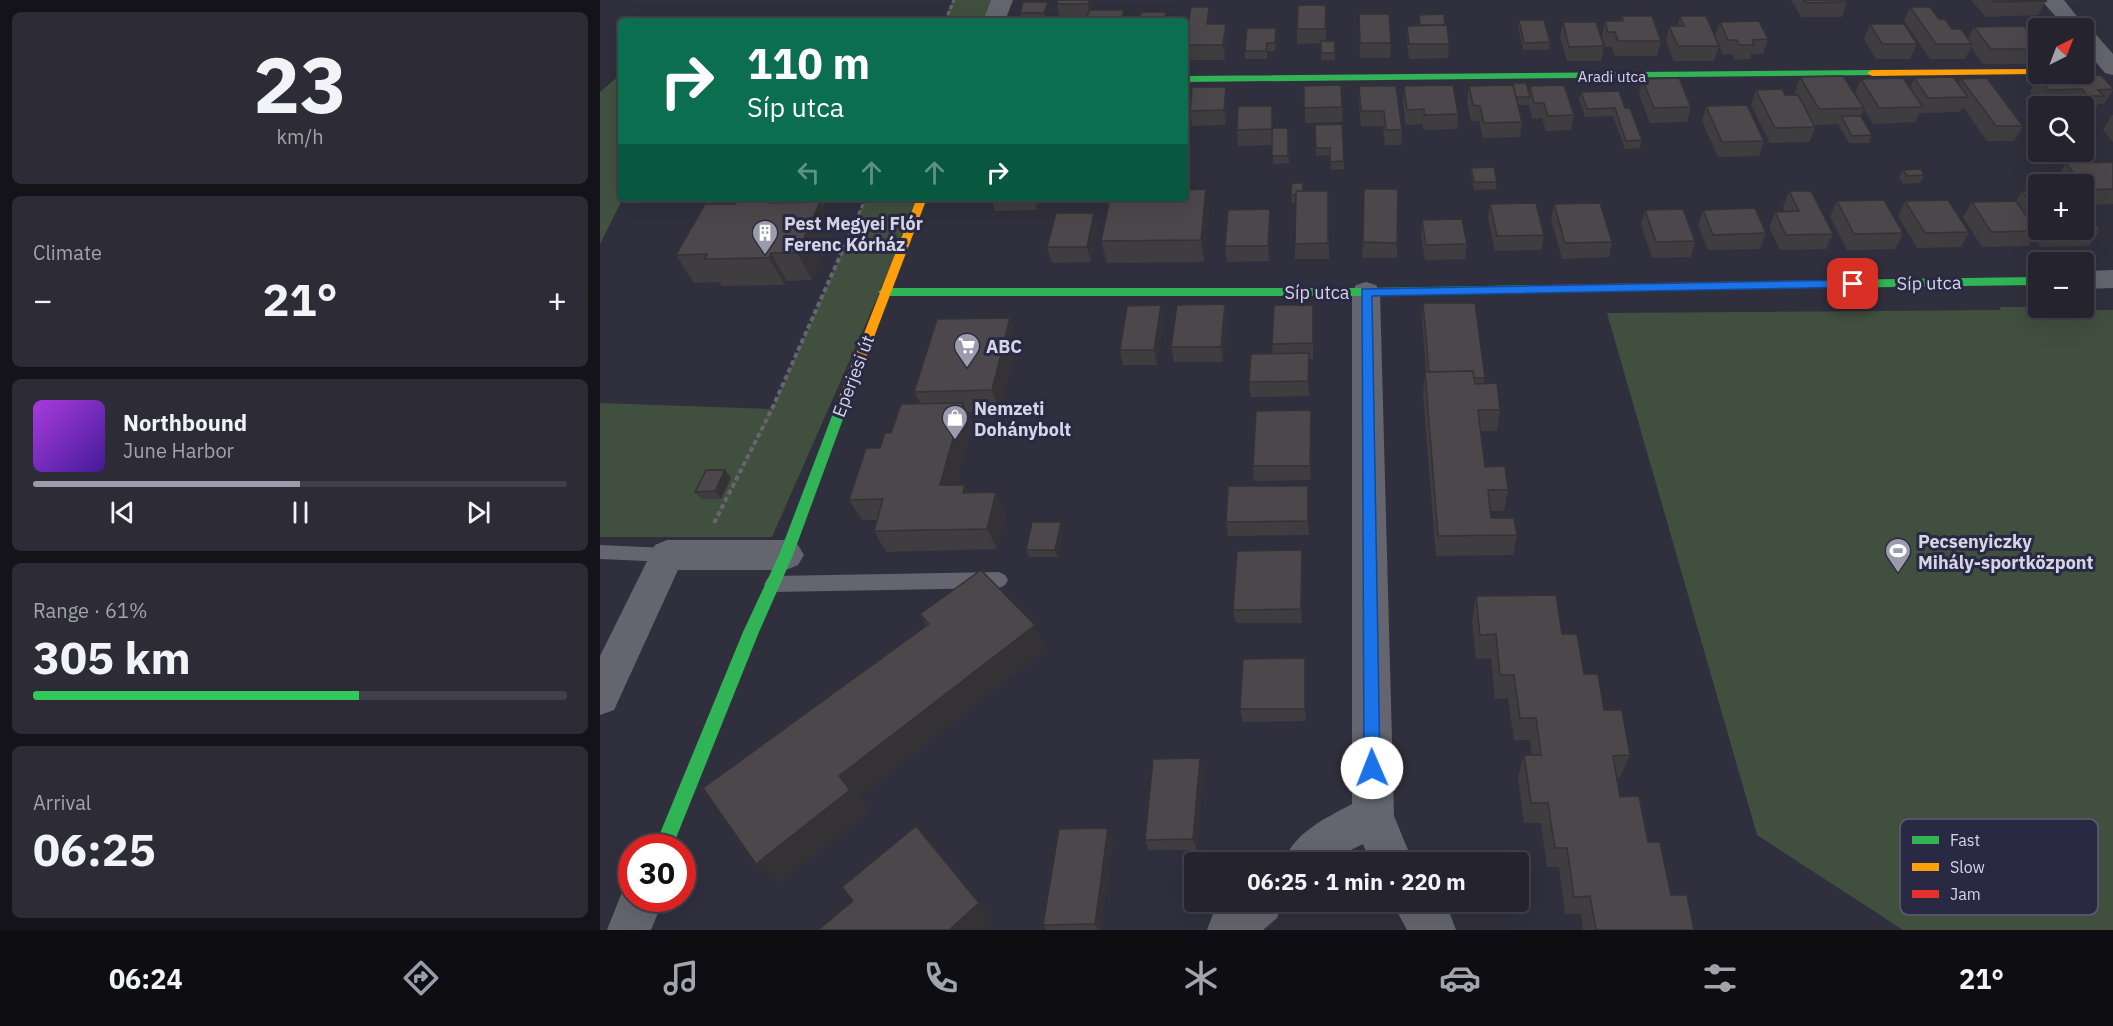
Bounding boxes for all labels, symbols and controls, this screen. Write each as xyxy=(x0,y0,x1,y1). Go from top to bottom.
north arrow xyxy=(2028,18,2094,84)
map controls xyxy=(2028,18,2094,318)
text: 23 xyxy=(253,33,347,134)
text: 110 m xyxy=(747,36,870,91)
icon: right xyxy=(648,42,726,120)
street label: Aradi utca xyxy=(1578,67,1646,86)
text: Síp utca xyxy=(747,89,844,124)
button: search xyxy=(2028,96,2094,162)
text: km/h xyxy=(276,123,324,150)
icon: left xyxy=(792,156,825,189)
icon: ahead xyxy=(855,156,888,189)
icon: ahead xyxy=(918,156,951,189)
icon: right xyxy=(981,156,1014,189)
button: + xyxy=(2028,174,2094,240)
place label: Pest Megyei Flór Ferenc Kórház xyxy=(784,212,923,256)
building icon: Pest Megyei Flór Ferenc Kórház xyxy=(750,218,780,256)
text: Climate xyxy=(33,239,102,266)
button: − xyxy=(2028,252,2094,318)
pin xyxy=(1827,258,1878,309)
icon: arrive xyxy=(1836,267,1869,300)
text: 21° xyxy=(262,270,338,328)
street label: Síp utca xyxy=(1896,271,1962,295)
text: − xyxy=(33,278,53,321)
text: + xyxy=(547,278,567,321)
street label: Síp utca xyxy=(1285,281,1350,304)
supermarket icon: ABC xyxy=(952,331,982,369)
street label: Eperjesi út xyxy=(827,332,879,420)
place label: ABC xyxy=(986,335,1022,358)
place label: Nemzeti Dohánybolt xyxy=(974,397,1071,441)
shop icon: Nemzeti Dohánybolt xyxy=(940,403,970,441)
text: Northbound xyxy=(123,408,247,437)
text: June Harbor xyxy=(123,437,234,464)
icon: previous xyxy=(106,496,139,529)
icon: pause xyxy=(284,496,317,529)
icon: next xyxy=(462,496,495,529)
place label: Pecsenyiczky Mihály-sportközpont xyxy=(1918,530,2094,574)
sports icon: Pecsenyiczky Mihály-sportközpont xyxy=(1883,536,1913,574)
text: Range · 61% xyxy=(33,597,148,624)
text: 305 km xyxy=(33,628,191,686)
position arrow xyxy=(1340,736,1404,800)
text: Arrival xyxy=(33,789,91,816)
legend xyxy=(1900,819,2098,915)
text: 06:25 xyxy=(33,820,156,878)
text: Fast xyxy=(1950,830,1980,850)
speed limit sign: 30 xyxy=(618,834,696,912)
text: Slow xyxy=(1950,857,1985,877)
text: 06:25 · 1 min · 220 m xyxy=(1247,867,1466,896)
text: Jam xyxy=(1950,884,1981,904)
icon: directions xyxy=(400,957,442,999)
icon: music xyxy=(660,957,702,999)
icon: phone xyxy=(920,957,962,999)
icon: climate xyxy=(1180,957,1222,999)
icon: car xyxy=(1439,957,1481,999)
icon: filters xyxy=(1699,957,1741,999)
text: 06:24 xyxy=(109,961,183,996)
text: 21° xyxy=(1959,961,2004,996)

